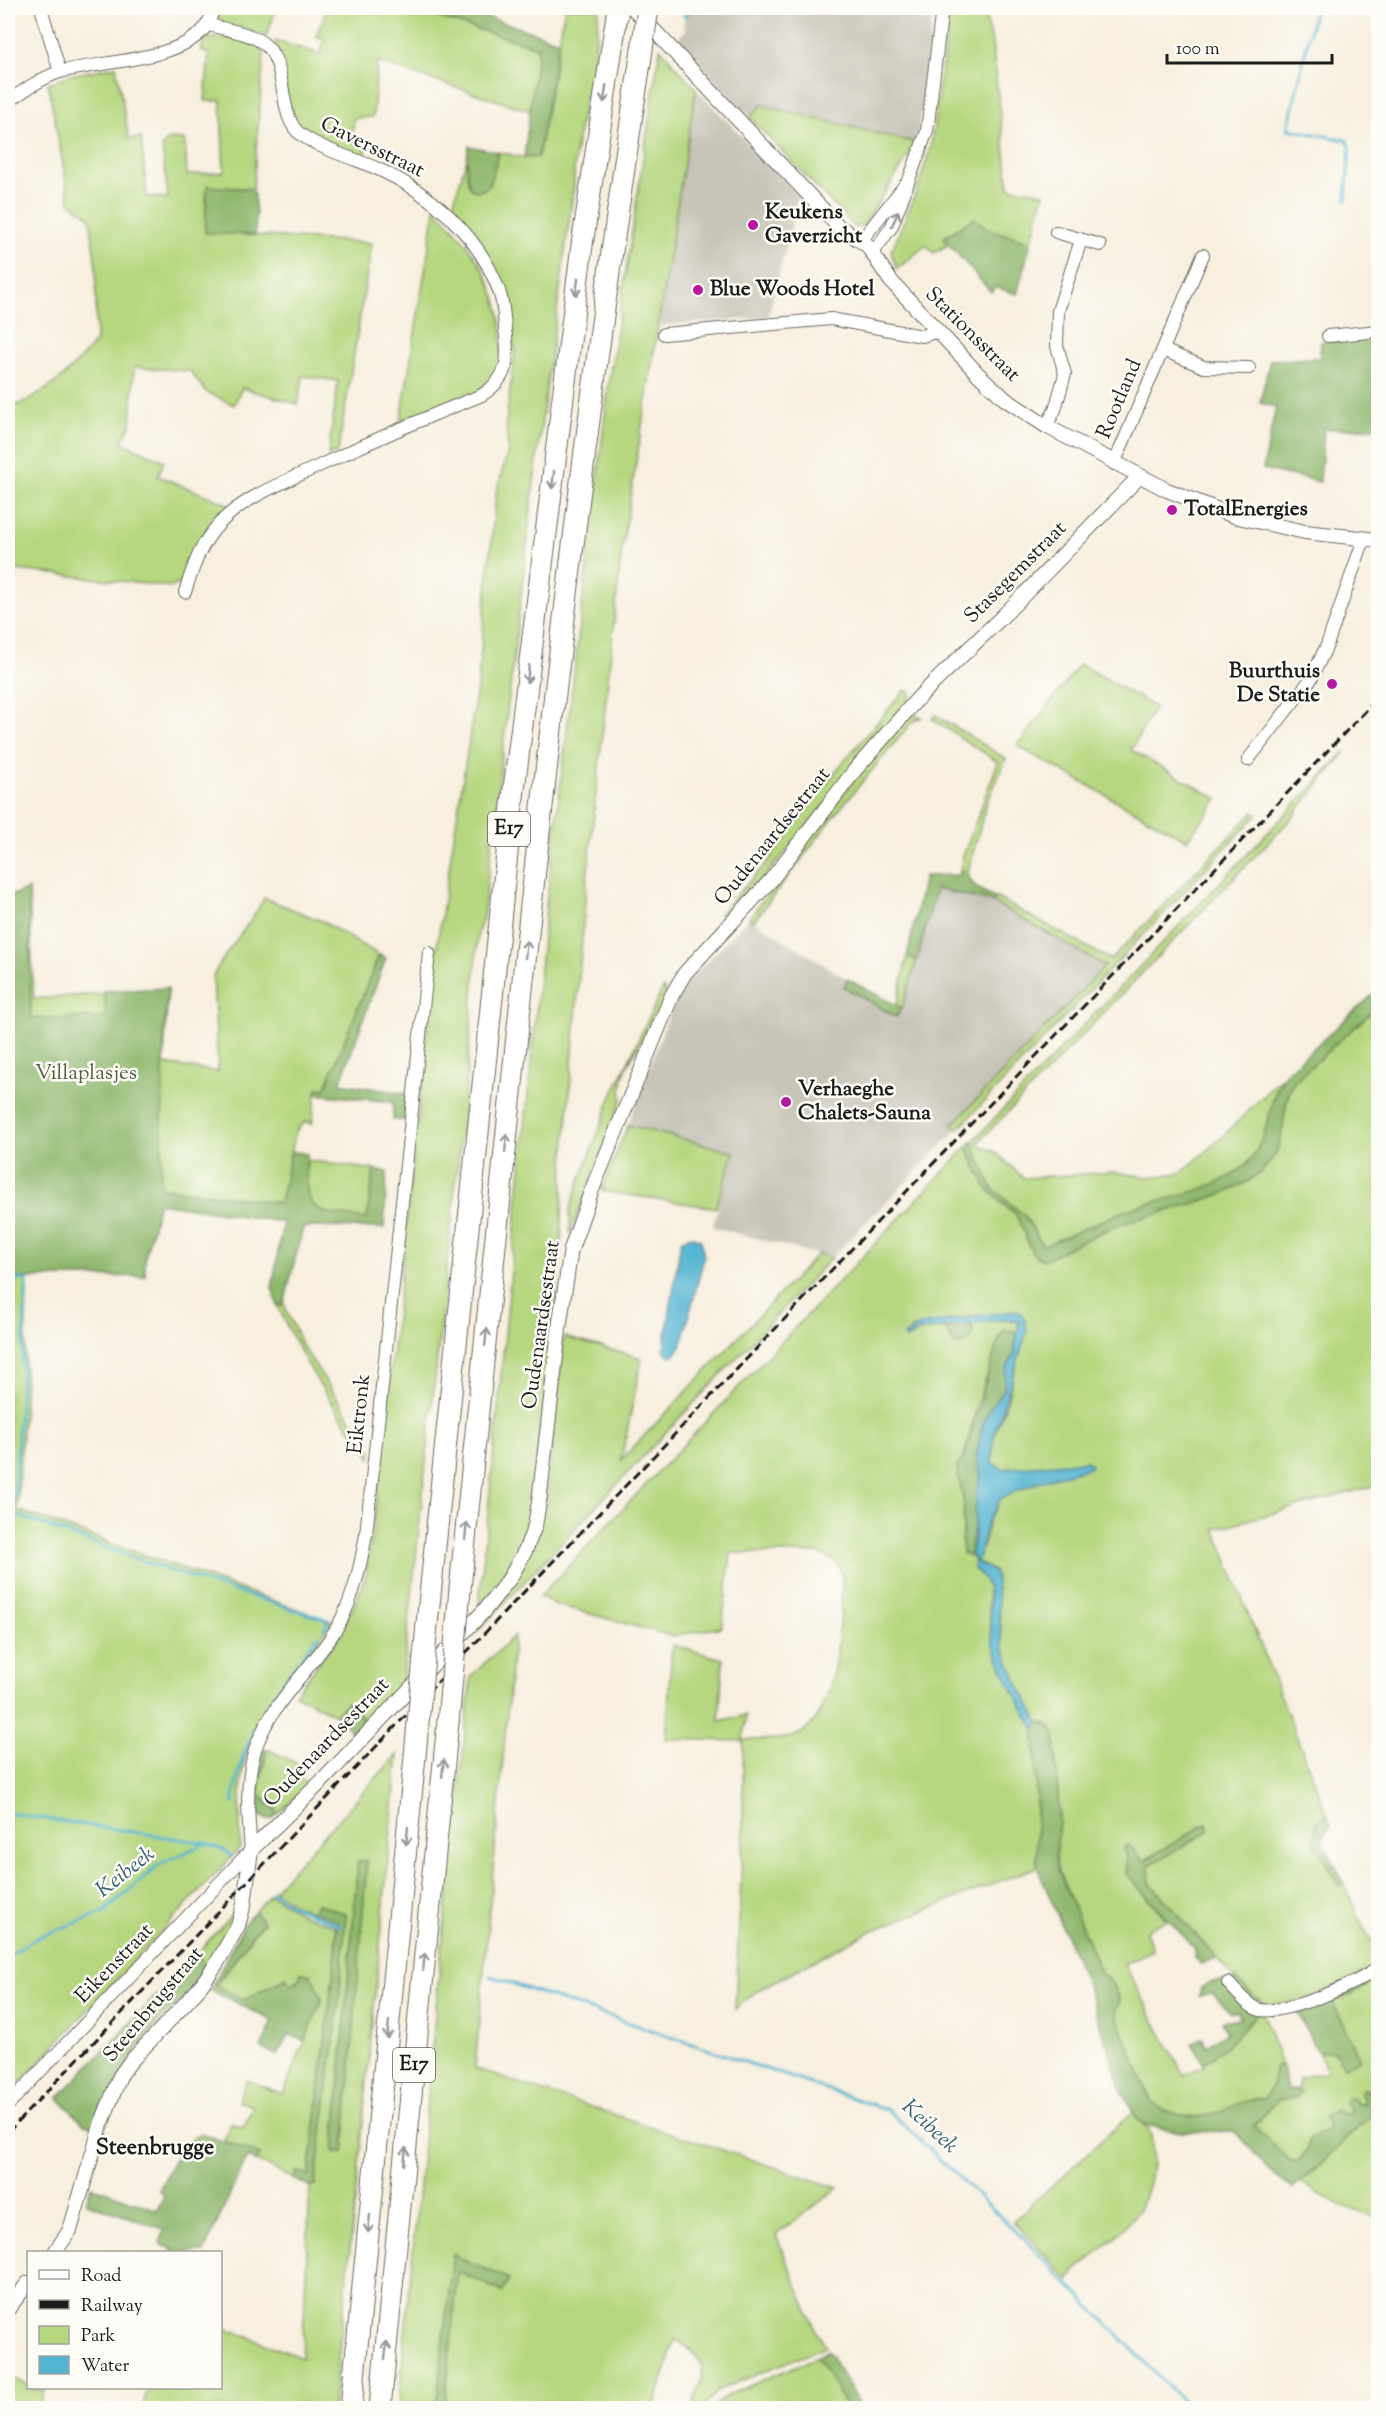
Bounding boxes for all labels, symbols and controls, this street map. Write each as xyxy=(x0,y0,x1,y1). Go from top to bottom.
scale bar xyxy=(1167,27,1332,65)
text: 100 m xyxy=(1176,37,1220,63)
one-way arrow xyxy=(599,83,610,103)
street label: Gaversstraat xyxy=(315,110,429,186)
place label: Keukens Gaverzicht xyxy=(765,198,863,252)
one-way arrow xyxy=(890,210,901,229)
marker: Keukens Gaverzicht xyxy=(746,218,760,232)
place label: Blue Woods Hotel xyxy=(710,275,875,305)
one-way arrow xyxy=(571,276,582,296)
street label: Stationsstraat xyxy=(918,281,1026,389)
marker: Blue Woods Hotel xyxy=(691,283,705,297)
street label: Rootland xyxy=(1090,354,1150,444)
one-way arrow xyxy=(547,470,558,490)
place label: TotalEnergies xyxy=(1184,495,1308,525)
marker: TotalEnergies xyxy=(1165,503,1179,517)
street label: Stasegemstraat xyxy=(958,515,1074,631)
place label: Buurthuis De Statie xyxy=(1229,657,1320,711)
one-way arrow xyxy=(523,663,534,683)
marker: Buurthuis De Statie xyxy=(1325,677,1339,691)
street label: Oudenaardsestraat xyxy=(708,761,838,913)
road number: E17 xyxy=(488,812,530,846)
one-way arrow xyxy=(521,940,532,960)
park label: Villaplasjes xyxy=(35,1059,137,1089)
place label: Verhaeghe Chalets-Sauna xyxy=(798,1075,931,1129)
marker: Verhaeghe Chalets-Sauna xyxy=(779,1095,793,1109)
one-way arrow xyxy=(501,1134,512,1154)
street label: Oudenaardsestraat xyxy=(515,1239,569,1411)
one-way arrow xyxy=(481,1328,492,1348)
street label: Eiktronk xyxy=(341,1372,379,1455)
one-way arrow xyxy=(461,1522,472,1542)
street label: Oudenaardsestraat xyxy=(257,1671,397,1815)
one-way arrow xyxy=(438,1759,449,1779)
one-way arrow xyxy=(401,1825,412,1845)
water label: Keibeek xyxy=(90,1840,163,1906)
street label: Eikenstraat xyxy=(69,1917,161,2011)
street label: Steenbrugstraat xyxy=(97,1941,211,2069)
one-way arrow xyxy=(419,1953,430,1973)
one-way arrow xyxy=(382,2019,393,2039)
road number: E17 xyxy=(393,2048,435,2082)
water label: Keibeek xyxy=(893,2092,965,2162)
district label: Steenbrugge xyxy=(96,2133,214,2165)
one-way arrow xyxy=(400,2147,411,2167)
one-way arrow xyxy=(363,2213,374,2233)
legend xyxy=(27,2251,222,2389)
text: Road xyxy=(81,2264,121,2290)
text: Railway xyxy=(81,2294,143,2320)
text: Park xyxy=(81,2324,116,2350)
one-way arrow xyxy=(381,2341,392,2361)
text: Water xyxy=(81,2354,130,2380)

